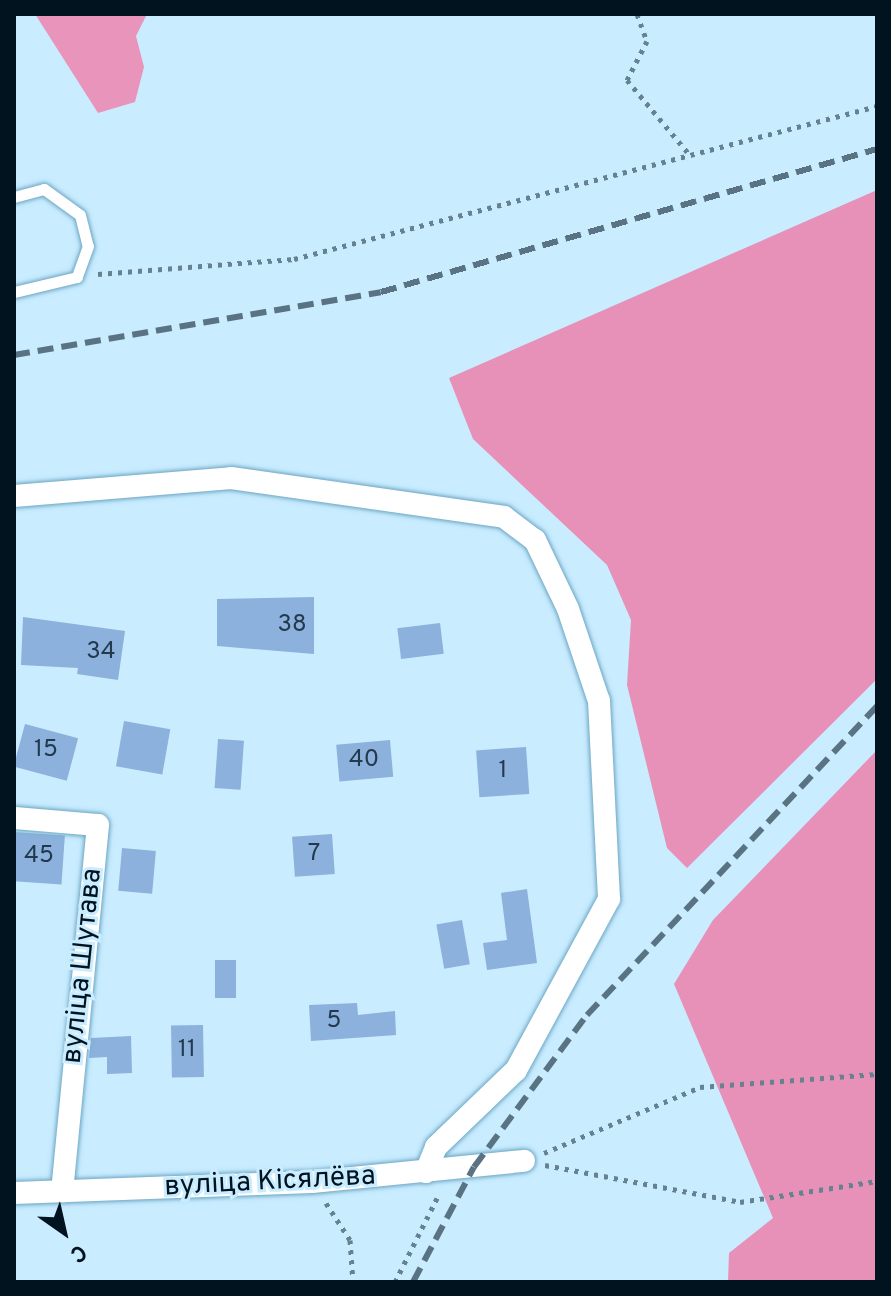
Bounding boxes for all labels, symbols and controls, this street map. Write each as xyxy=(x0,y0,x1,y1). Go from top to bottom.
house number: 38 xyxy=(277,612,307,640)
house number: 34 xyxy=(86,639,116,667)
house number: 15 xyxy=(34,737,58,765)
house number: 40 xyxy=(349,747,379,775)
house number: 1 xyxy=(499,758,507,786)
house number: 7 xyxy=(308,841,320,869)
house number: 45 xyxy=(24,843,54,871)
street label: вуліца Шутава xyxy=(56,867,110,1065)
house number: 5 xyxy=(327,1008,341,1036)
house number: 11 xyxy=(178,1037,196,1065)
street label: вуліца Кісялёва xyxy=(163,1160,377,1204)
north arrow xyxy=(24,1192,104,1272)
text: С xyxy=(64,1237,91,1267)

